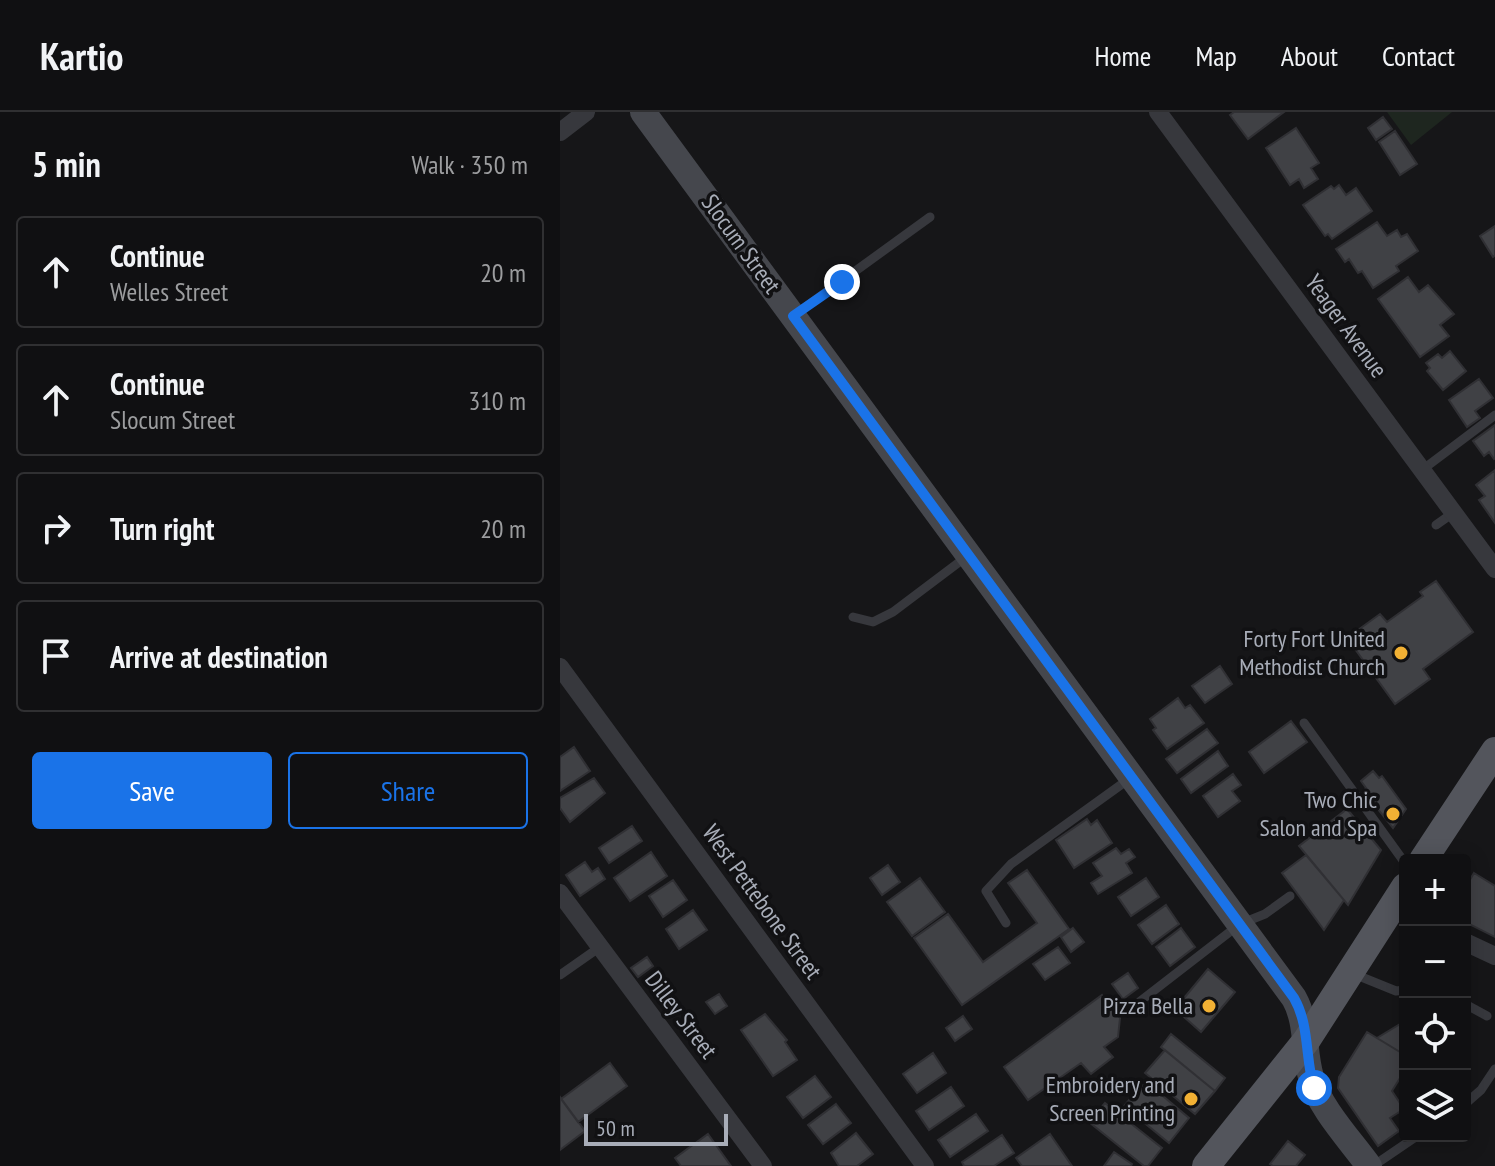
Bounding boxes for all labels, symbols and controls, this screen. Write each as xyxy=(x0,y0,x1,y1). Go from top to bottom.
text: Kartio xyxy=(40,31,124,80)
text: Home xyxy=(1095,37,1151,74)
text: Map xyxy=(1195,37,1237,74)
text: About xyxy=(1281,37,1338,74)
text: Contact xyxy=(1382,37,1455,74)
text: 5 min xyxy=(32,142,101,186)
text: Walk · 350 m xyxy=(411,148,528,181)
street label: Slocum Street xyxy=(695,188,788,300)
text: Continue xyxy=(110,236,205,275)
icon: ahead xyxy=(34,250,78,294)
text: 20 m xyxy=(480,256,526,289)
route end xyxy=(824,264,860,300)
street label: Yeager Avenue xyxy=(1298,268,1394,384)
text: Welles Street xyxy=(110,275,228,308)
text: Continue xyxy=(110,364,205,403)
icon: ahead xyxy=(34,378,78,422)
text: 310 m xyxy=(468,384,526,417)
text: Slocum Street xyxy=(110,403,235,436)
icon: right xyxy=(34,506,78,550)
text: Turn right xyxy=(110,509,214,548)
text: 20 m xyxy=(480,512,526,545)
place label: Forty Fort United Methodist Church xyxy=(1239,623,1385,682)
icon: arrive xyxy=(34,634,78,678)
text: Arrive at destination xyxy=(110,637,328,676)
marker: Forty Fort United Methodist Church xyxy=(1392,644,1410,662)
button: Save xyxy=(32,752,272,829)
button: Share xyxy=(288,752,528,829)
place label: Two Chic Salon and Spa xyxy=(1260,784,1377,843)
marker: Two Chic Salon and Spa xyxy=(1384,805,1402,823)
street label: West Pettebone Street xyxy=(696,818,829,986)
map controls xyxy=(1399,854,1471,1142)
button: + xyxy=(1399,854,1471,926)
button: − xyxy=(1399,926,1471,998)
street label: Dilley Street xyxy=(638,965,725,1065)
place label: Pizza Bella xyxy=(1103,990,1193,1021)
marker: Pizza Bella xyxy=(1200,997,1218,1015)
button: locate xyxy=(1399,998,1471,1070)
place label: Embroidery and Screen Printing xyxy=(1046,1069,1175,1128)
route start xyxy=(1296,1070,1332,1106)
button: layers xyxy=(1399,1070,1471,1142)
marker: Embroidery and Screen Printing xyxy=(1182,1090,1200,1108)
scale bar xyxy=(584,1110,728,1146)
text: 50 m xyxy=(596,1114,635,1142)

